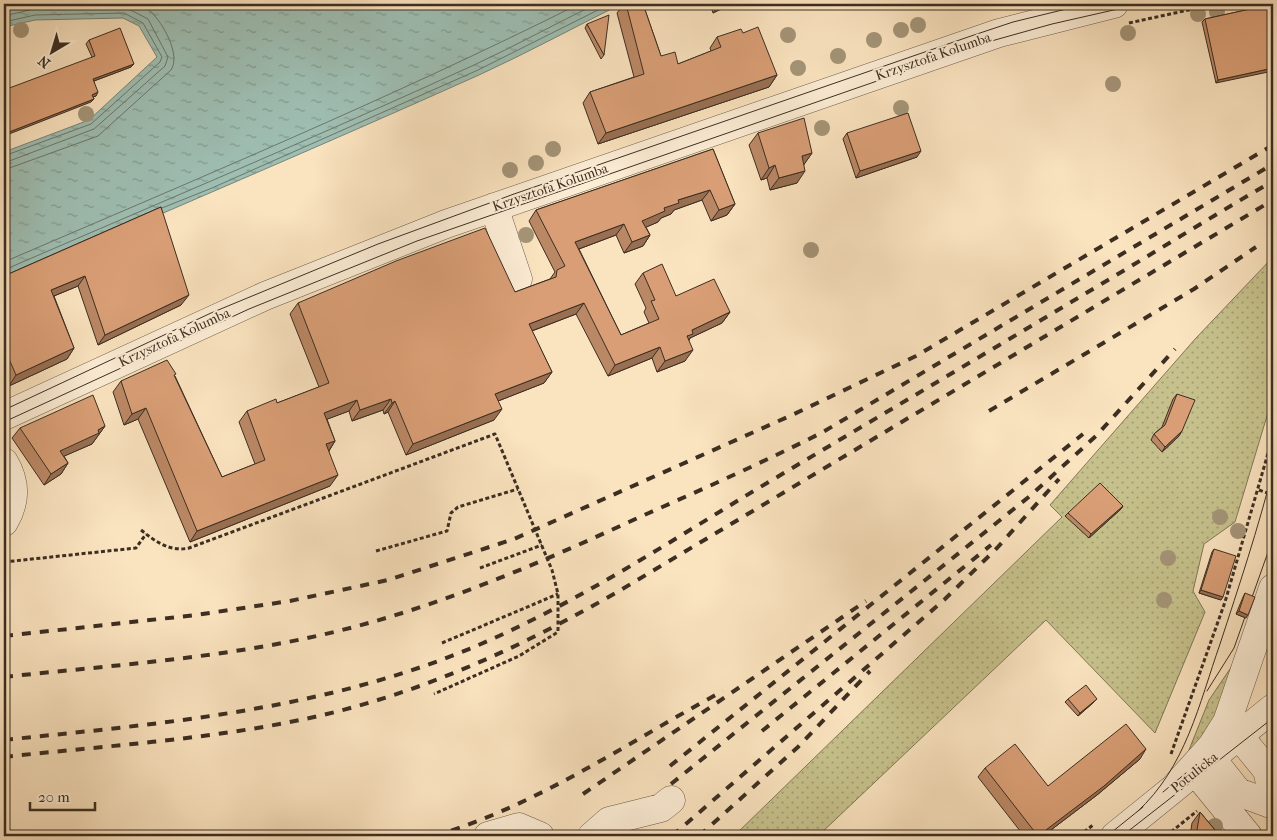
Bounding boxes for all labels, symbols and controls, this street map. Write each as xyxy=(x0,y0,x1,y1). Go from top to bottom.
north arrow xyxy=(28,28,78,78)
street label: Krzysztofa Kolumba xyxy=(873,29,994,84)
text: N xyxy=(35,52,54,72)
street label: Krzysztofa Kolumba xyxy=(490,160,611,215)
street label: Krzysztofa Kolumba xyxy=(116,304,233,371)
street label: Potulicka xyxy=(1167,748,1222,797)
scale bar xyxy=(30,780,95,812)
text: 20 m xyxy=(38,788,70,806)

